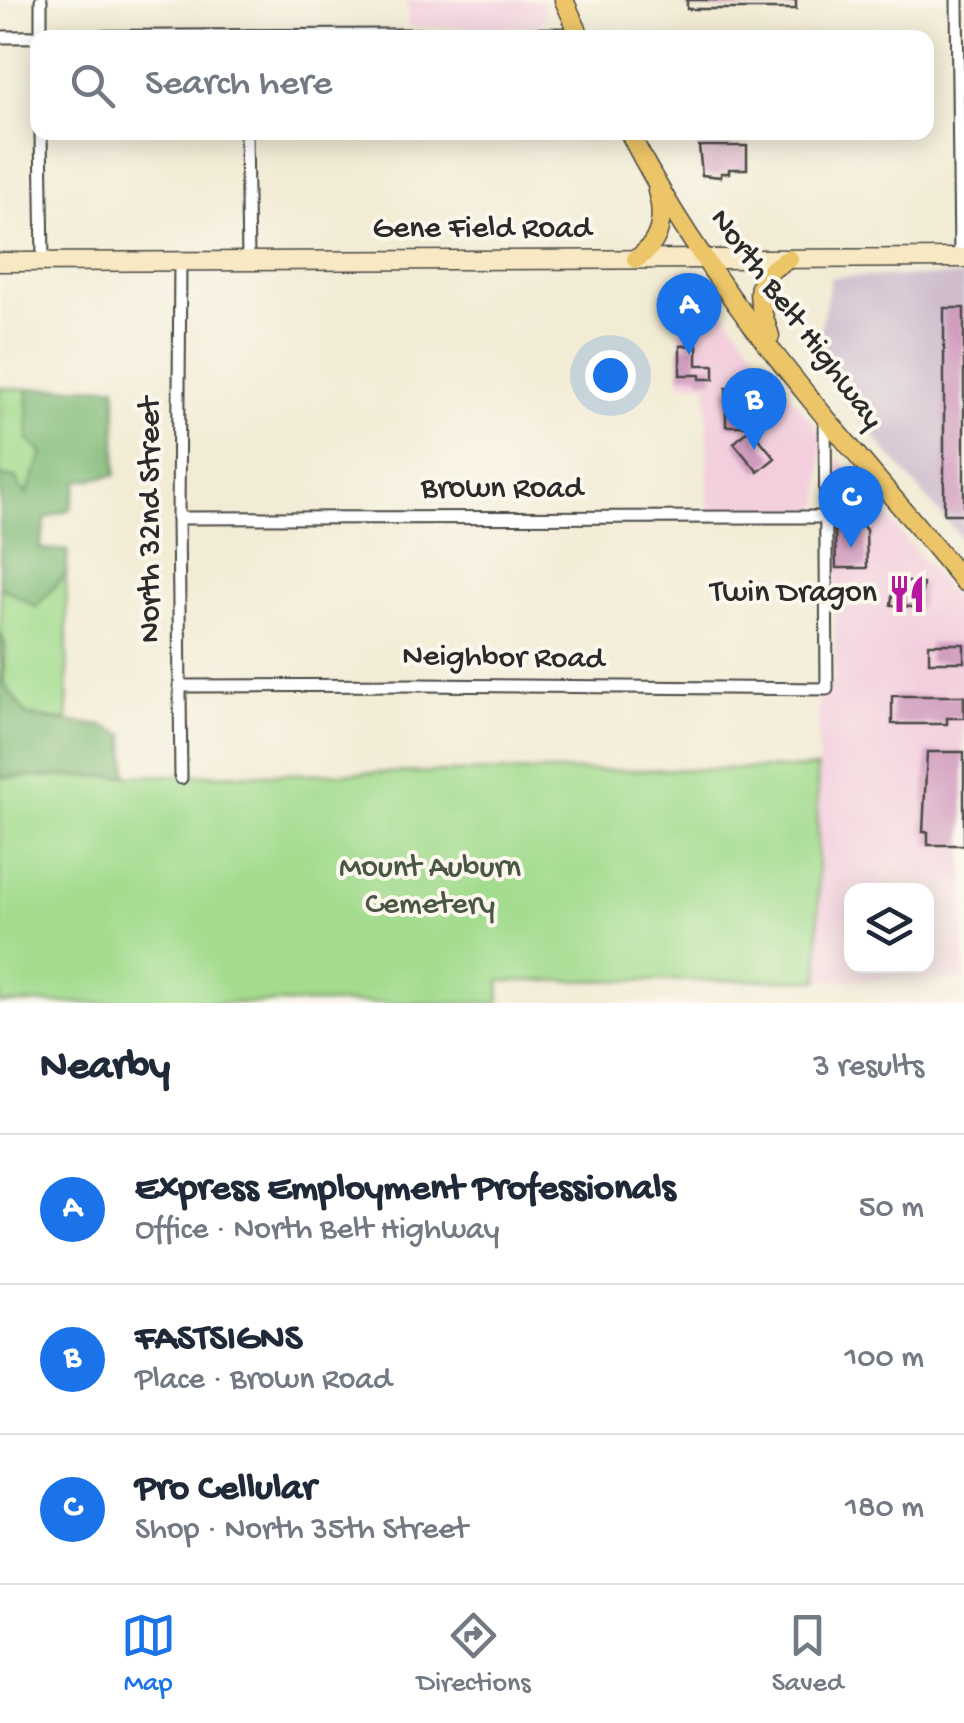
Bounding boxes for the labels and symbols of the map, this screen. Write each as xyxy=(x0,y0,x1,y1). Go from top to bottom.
street label: North Belt Highway xyxy=(700,202,890,438)
street label: Gene Field Road xyxy=(372,211,594,249)
pin: A xyxy=(656,272,722,355)
your location xyxy=(585,350,636,401)
pin: B xyxy=(722,368,786,450)
street label: North 32nd Street xyxy=(133,394,171,643)
pin: C xyxy=(818,466,884,548)
street label: Brown Road xyxy=(420,471,585,509)
restaurant icon: Twin Dragon xyxy=(886,573,928,615)
place label: Twin Dragon xyxy=(708,575,877,613)
street label: Neighbor Road xyxy=(402,638,607,680)
park label: Mount Auburn Cemetery xyxy=(339,850,521,925)

